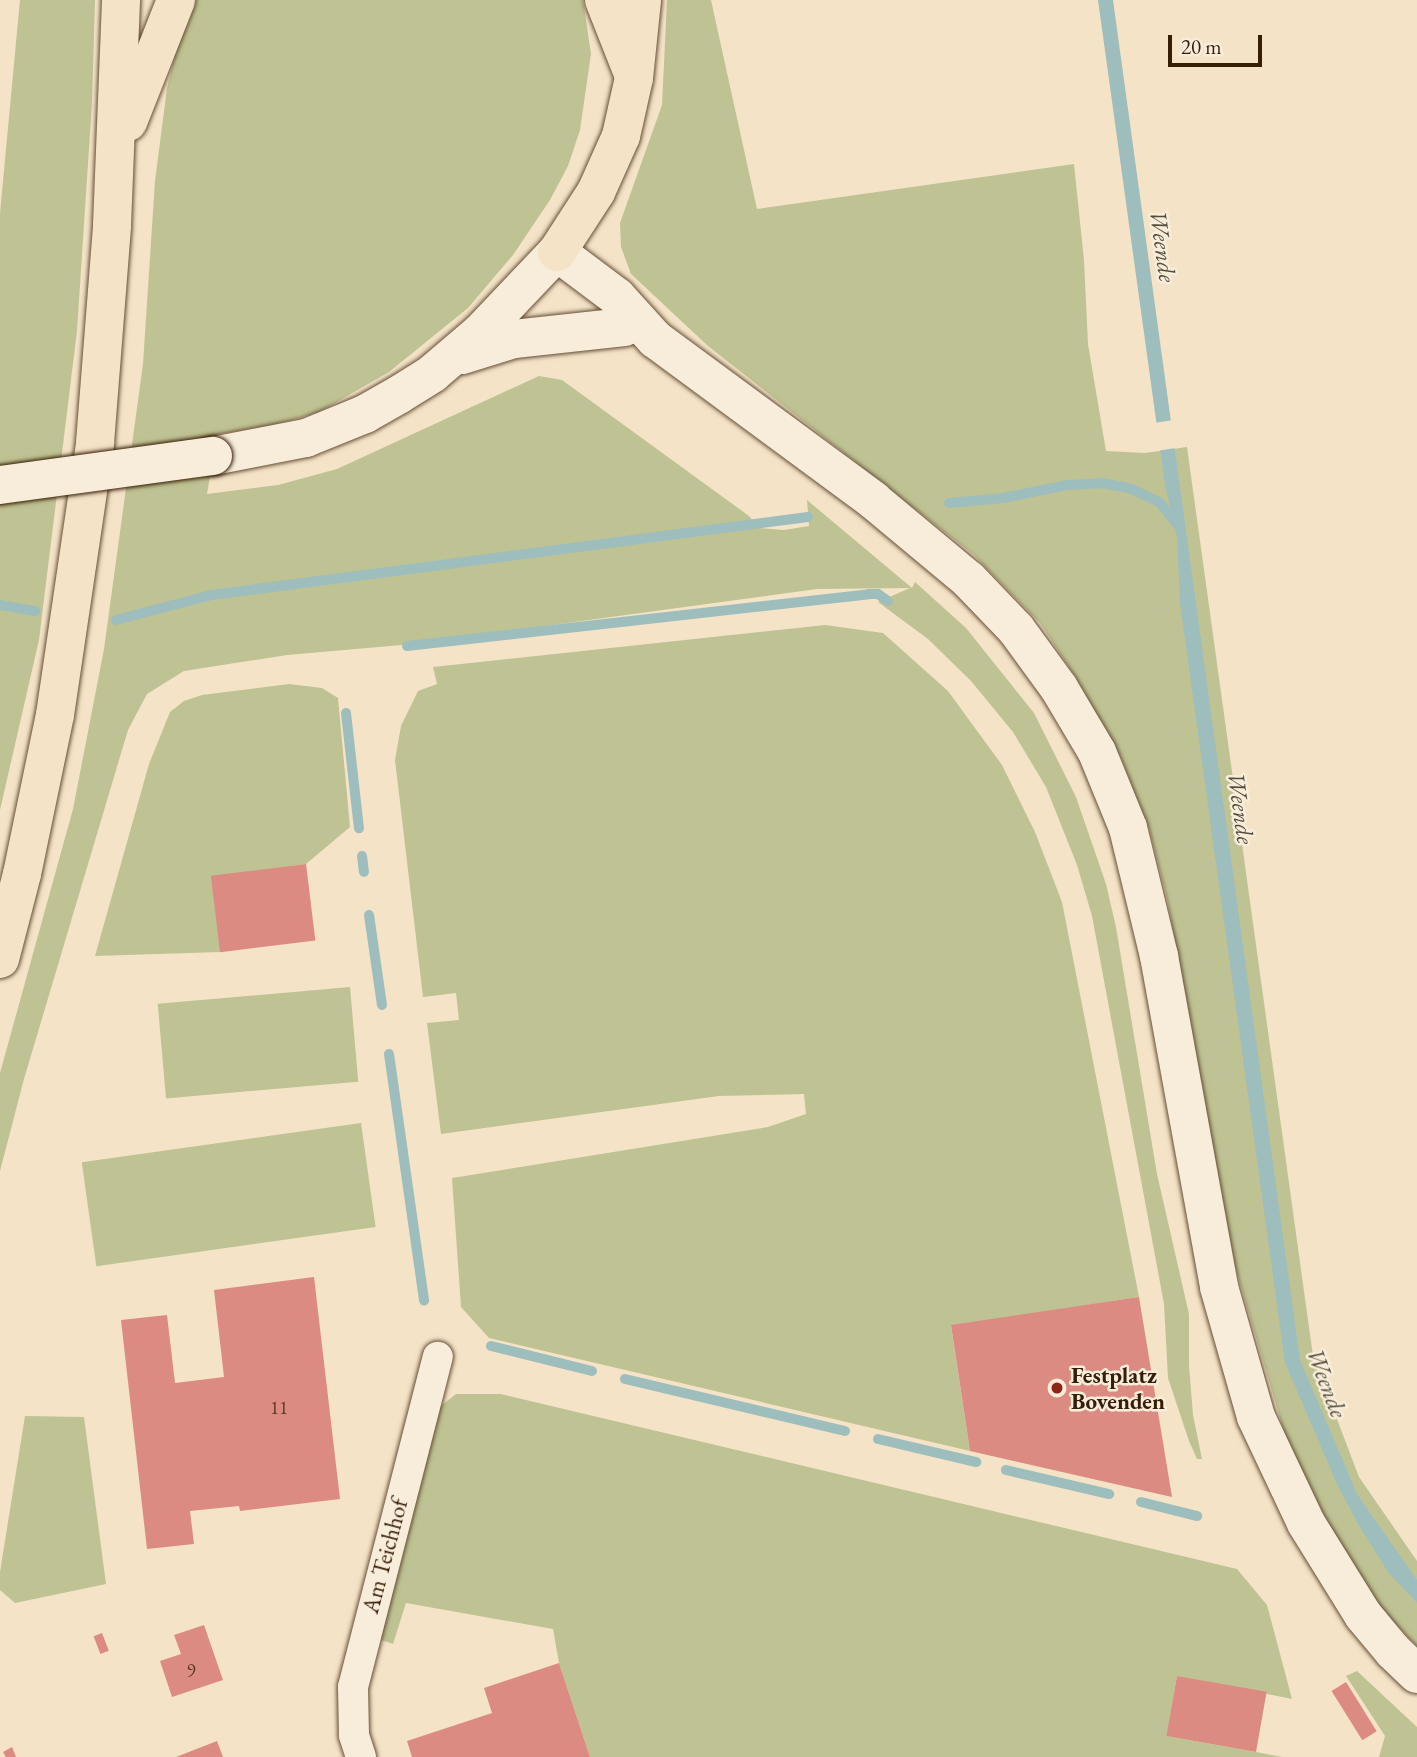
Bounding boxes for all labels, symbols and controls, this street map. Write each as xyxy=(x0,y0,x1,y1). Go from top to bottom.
scale bar xyxy=(1172,21,1266,65)
text: 20 m xyxy=(1181,33,1222,60)
water label: Weende xyxy=(1144,208,1182,284)
water label: Weende xyxy=(1222,770,1260,846)
water label: Weende xyxy=(1301,1344,1353,1422)
place label: Festplatz Bovenden xyxy=(1071,1361,1165,1415)
marker: Festplatz Bovenden xyxy=(1049,1380,1065,1396)
house number: 11 xyxy=(270,1397,288,1419)
street label: Am Teichhof xyxy=(356,1496,414,1616)
house number: 9 xyxy=(186,1660,196,1682)

